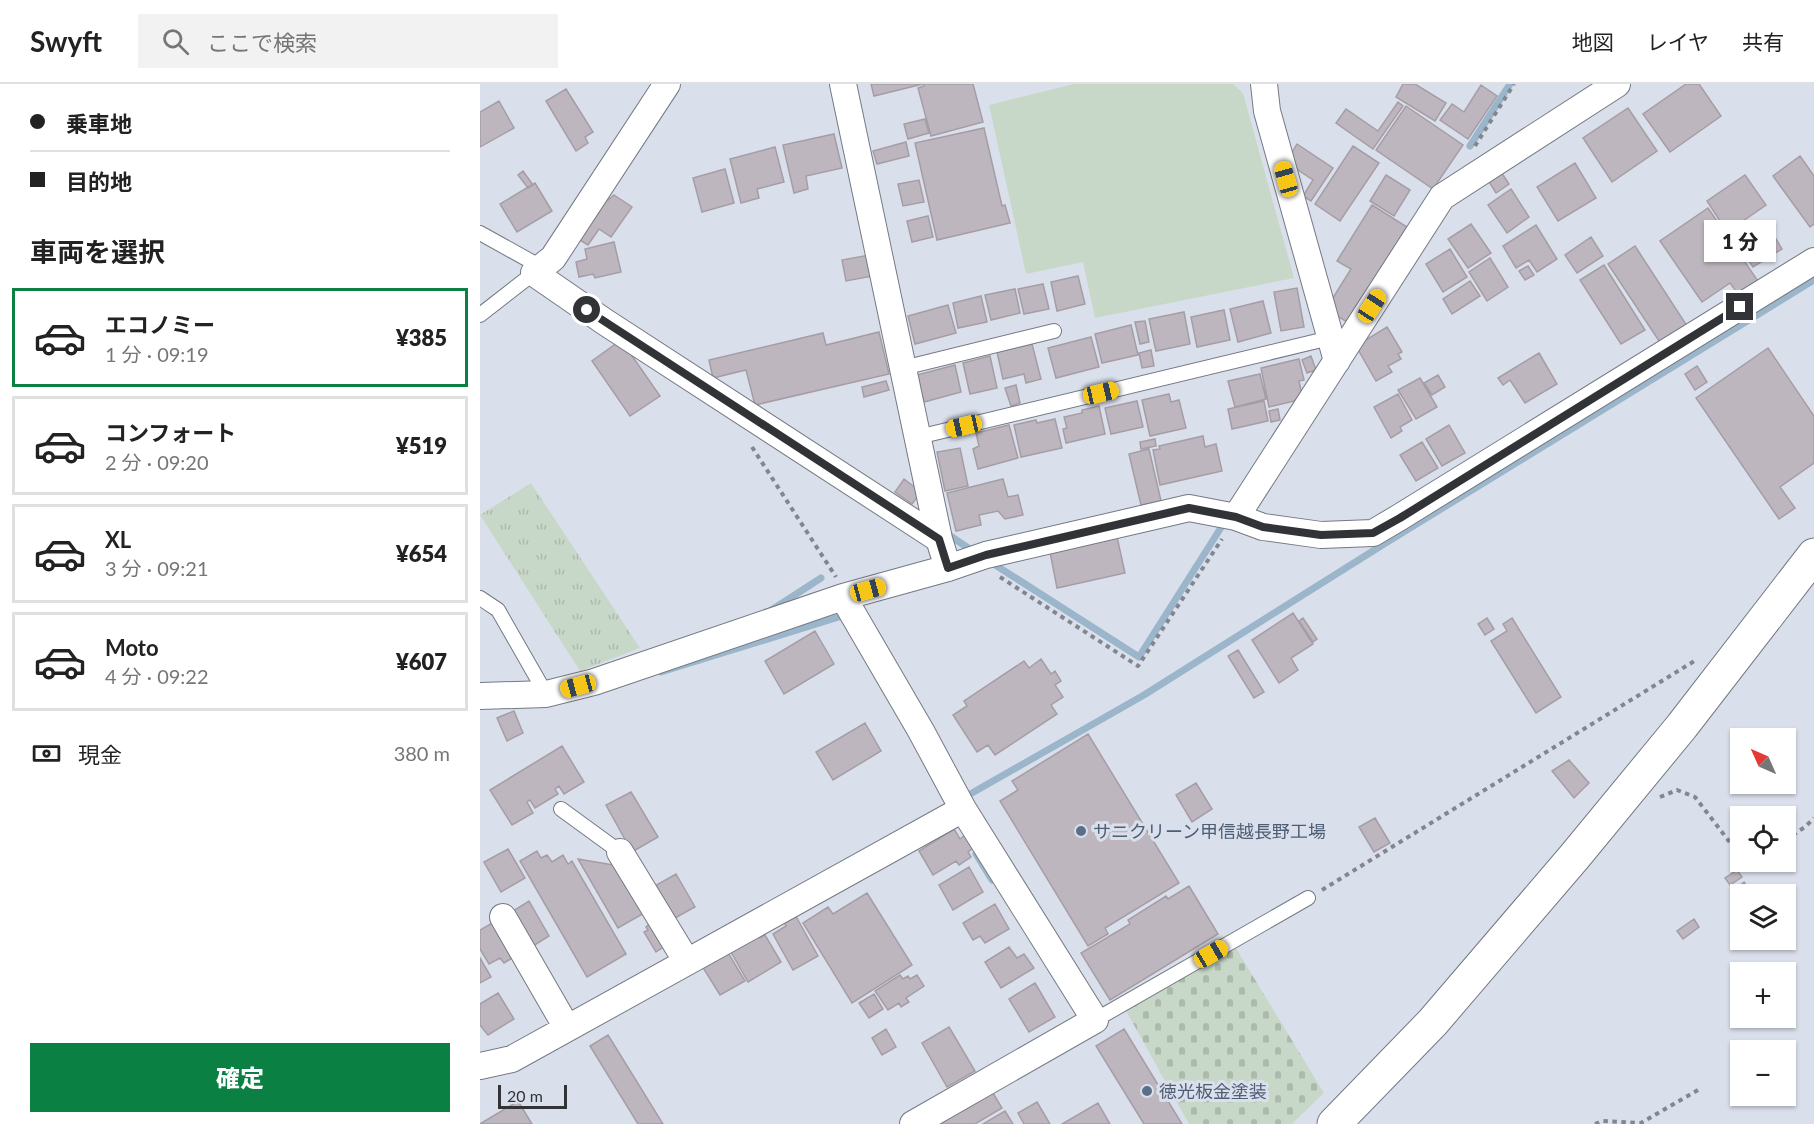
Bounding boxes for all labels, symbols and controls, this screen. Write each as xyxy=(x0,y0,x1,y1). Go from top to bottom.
search box xyxy=(138,14,558,68)
text: Swyft xyxy=(30,24,102,58)
icon: search xyxy=(159,25,192,58)
text: ここで検索 xyxy=(207,29,317,56)
text: 地図 xyxy=(1572,29,1614,54)
text: レイヤ xyxy=(1647,29,1709,54)
text: 共有 xyxy=(1742,29,1784,54)
text: 乗車地 xyxy=(66,110,132,137)
car xyxy=(1272,159,1300,199)
text: 目的地 xyxy=(66,168,132,195)
callout: 1 分 xyxy=(1704,220,1776,262)
text: 1 分 xyxy=(1722,229,1758,253)
text: 車両を選択 xyxy=(30,235,165,268)
car xyxy=(1355,286,1389,326)
route end xyxy=(1726,293,1753,320)
route start xyxy=(573,296,600,323)
icon: car xyxy=(33,311,87,365)
text: エコノミー xyxy=(105,311,215,338)
text: ¥385 xyxy=(396,324,447,351)
text: 1 分 · 09:19 xyxy=(105,342,209,366)
car xyxy=(1081,380,1121,406)
car xyxy=(944,413,984,439)
icon: car xyxy=(33,419,87,473)
text: コンフォート xyxy=(105,419,236,446)
text: ¥519 xyxy=(396,432,447,459)
text: 2 分 · 09:20 xyxy=(105,450,209,474)
text: XL xyxy=(105,526,131,553)
icon: car xyxy=(33,527,87,581)
text: ¥654 xyxy=(396,540,447,567)
text: 3 分 · 09:21 xyxy=(105,556,209,580)
car xyxy=(848,577,888,603)
text: Moto xyxy=(105,634,159,661)
icon: car xyxy=(33,635,87,689)
text: ¥607 xyxy=(396,648,447,675)
text: 4 分 · 09:22 xyxy=(105,664,209,688)
car xyxy=(558,673,598,699)
north arrow xyxy=(1730,728,1796,794)
map controls xyxy=(1730,728,1796,1106)
icon: cash xyxy=(30,737,63,770)
text: 現金 xyxy=(78,741,122,768)
text: 380 m xyxy=(394,741,450,765)
button: locate xyxy=(1730,806,1796,872)
place label: サニクリーン甲信越長野工場 xyxy=(1093,820,1326,842)
marker: サニクリーン甲信越長野工場 xyxy=(1074,824,1088,838)
button: layers xyxy=(1730,884,1796,950)
car xyxy=(1191,937,1231,971)
button: + xyxy=(1730,962,1796,1028)
button: − xyxy=(1730,1040,1796,1106)
button: 確定 xyxy=(30,1043,450,1112)
place label: 徳光板金塗装 xyxy=(1159,1080,1267,1102)
scale bar xyxy=(498,1082,567,1110)
marker: 徳光板金塗装 xyxy=(1140,1084,1154,1098)
text: 20 m xyxy=(507,1086,543,1105)

